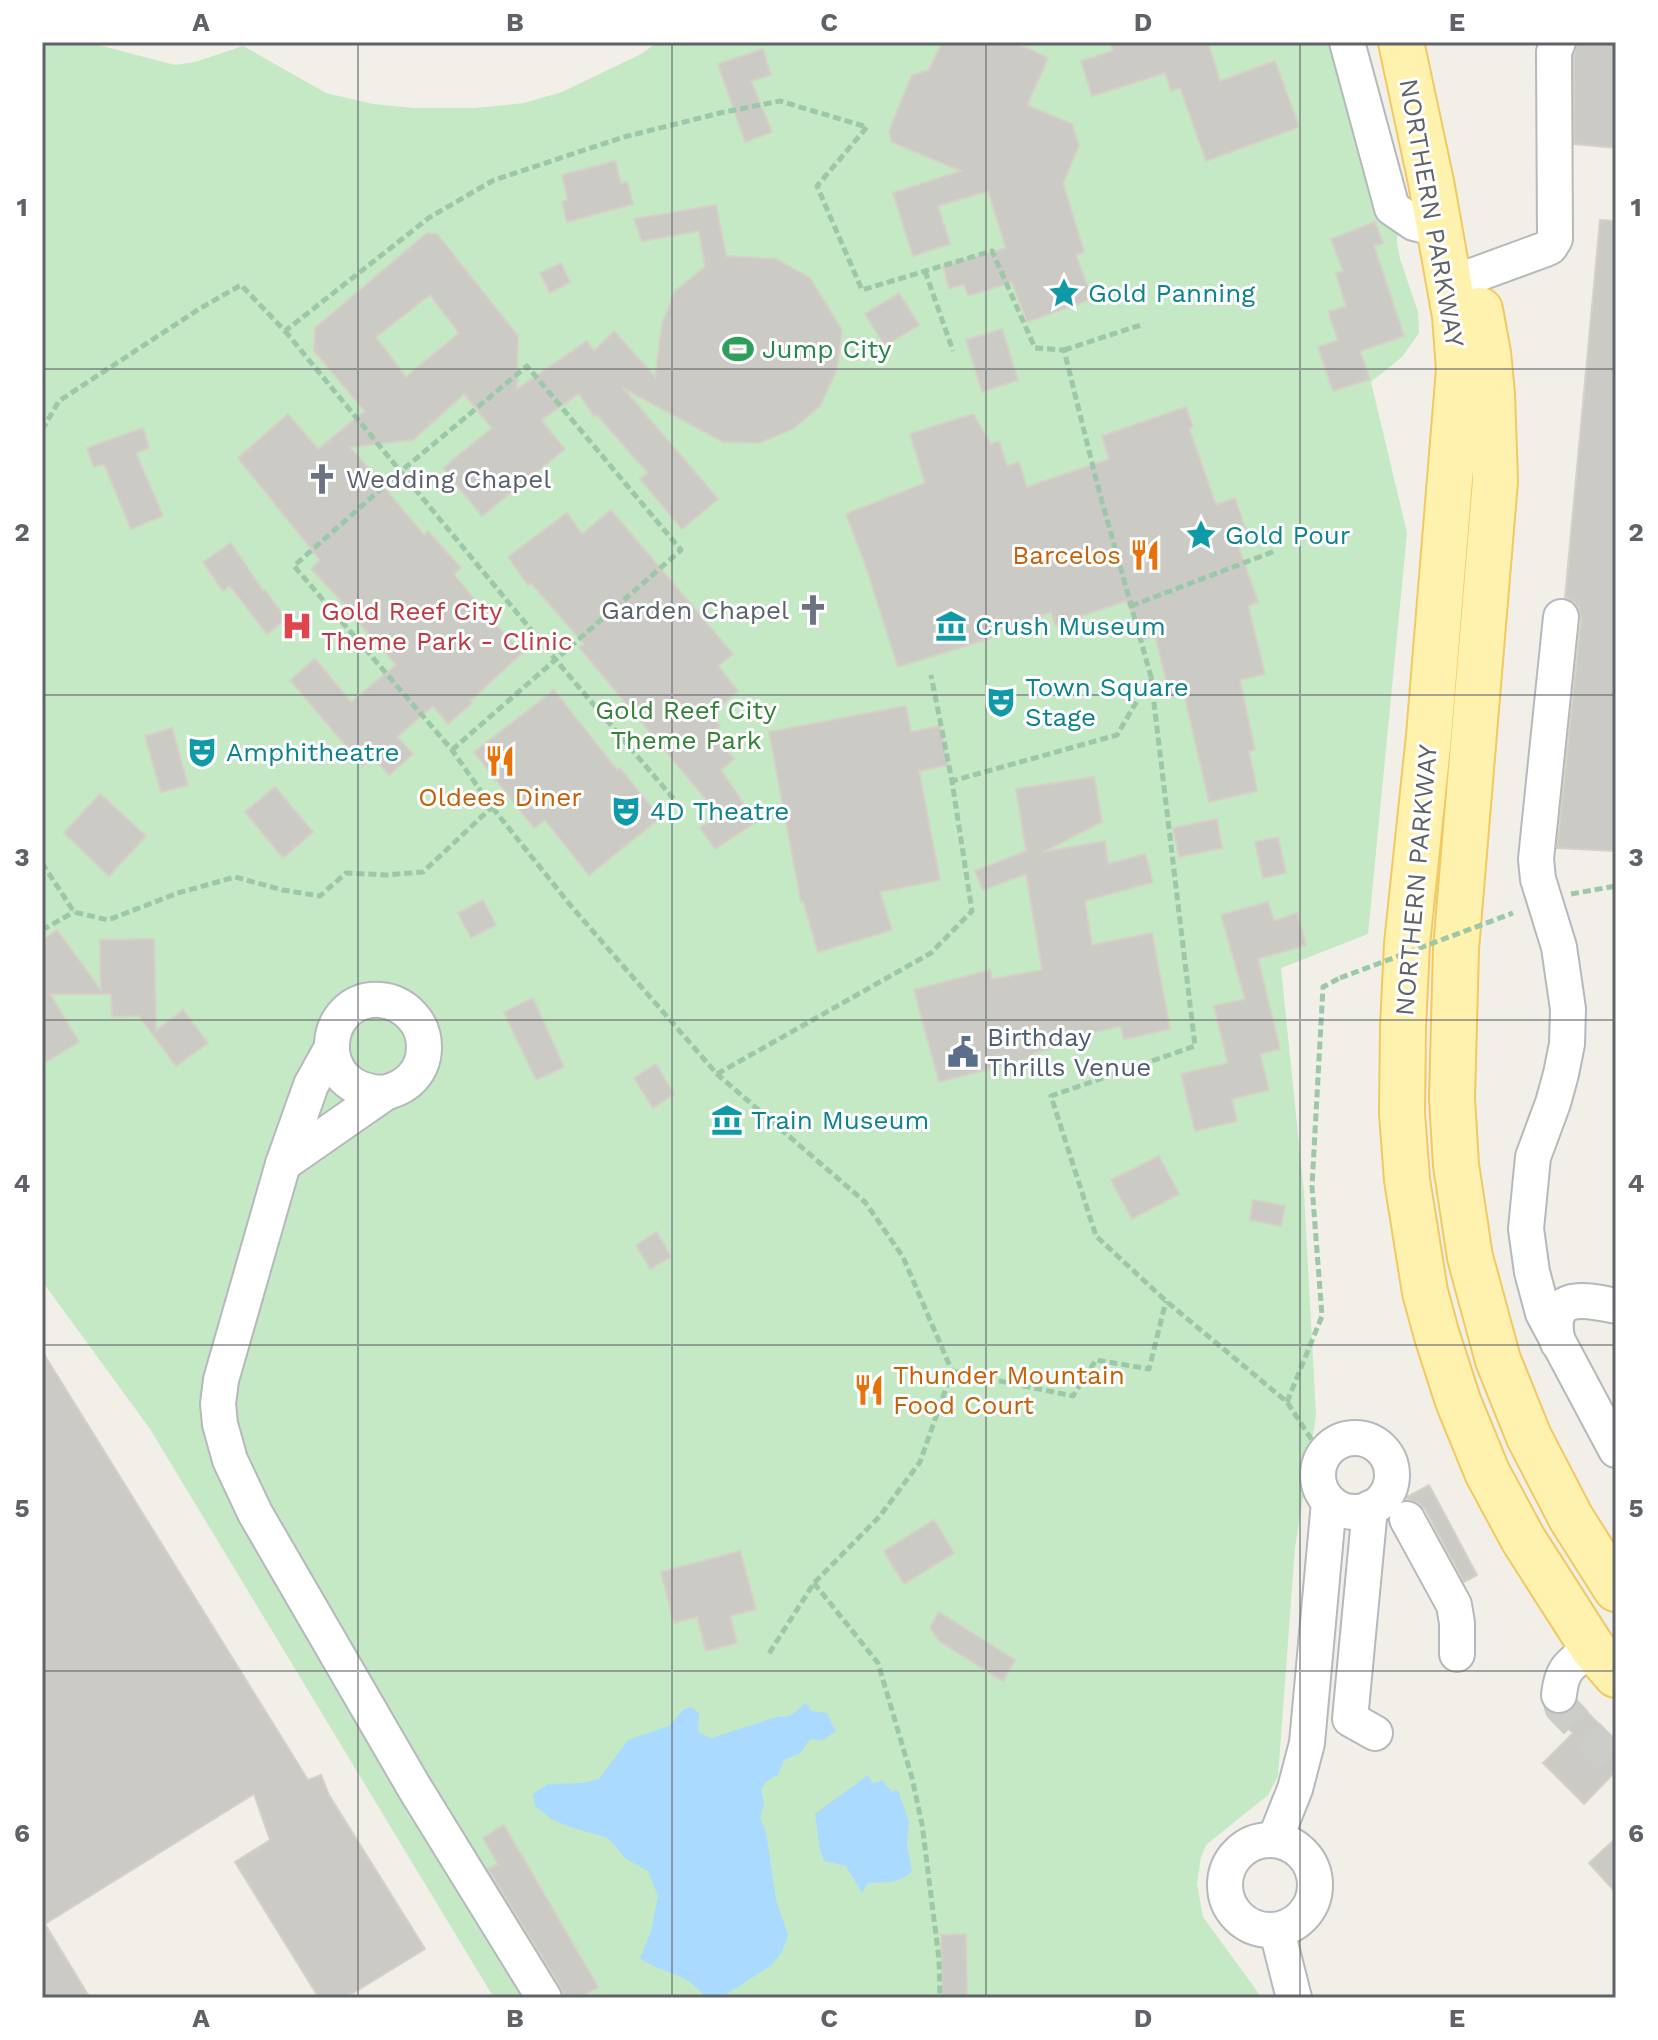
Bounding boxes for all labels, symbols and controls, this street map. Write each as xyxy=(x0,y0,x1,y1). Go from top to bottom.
text: A xyxy=(192,7,210,37)
text: B xyxy=(506,7,524,37)
text: C xyxy=(820,7,838,37)
text: D xyxy=(1134,7,1152,37)
text: E xyxy=(1449,7,1465,37)
street label: NORTHERN PARKWAY xyxy=(1394,76,1470,350)
text: 1 xyxy=(16,192,28,222)
text: 1 xyxy=(1630,192,1642,222)
place icon: Gold Panning xyxy=(1047,276,1081,310)
place label: Gold Panning xyxy=(1088,278,1255,308)
sports icon: Jump City xyxy=(721,332,755,366)
place label: Jump City xyxy=(762,334,892,364)
church icon: Wedding Chapel xyxy=(305,462,339,496)
place label: Wedding Chapel xyxy=(346,464,551,494)
text: 2 xyxy=(14,517,30,547)
text: 2 xyxy=(1628,517,1644,547)
place icon: Gold Pour xyxy=(1184,518,1218,552)
place label: Gold Pour xyxy=(1225,520,1350,550)
restaurant icon: Barcelos xyxy=(1128,538,1162,572)
place label: Barcelos xyxy=(1012,540,1121,570)
church icon: Garden Chapel xyxy=(796,593,830,627)
place label: Garden Chapel xyxy=(601,595,789,625)
place label: Gold Reef City Theme Park - Clinic xyxy=(321,596,573,656)
hospital icon: Gold Reef City Theme Park - Clinic xyxy=(280,609,314,643)
museum icon: Crush Museum xyxy=(934,609,968,643)
place label: Crush Museum xyxy=(975,611,1166,641)
place label: Town Square Stage xyxy=(1025,672,1189,732)
theatre icon: Town Square Stage xyxy=(984,685,1018,719)
park label: Gold Reef City Theme Park xyxy=(595,695,777,755)
theatre icon: Amphitheatre xyxy=(185,735,219,769)
place label: Amphitheatre xyxy=(226,737,400,767)
street label: NORTHERN PARKWAY xyxy=(1389,743,1443,1017)
restaurant icon: Oldees Diner xyxy=(483,744,517,778)
place label: Oldees Diner xyxy=(418,782,582,812)
theatre icon: 4D Theatre xyxy=(609,794,643,828)
place label: 4D Theatre xyxy=(650,796,789,826)
text: 3 xyxy=(14,842,30,872)
text: 3 xyxy=(1628,842,1644,872)
place label: Birthday Thrills Venue xyxy=(987,1022,1151,1082)
public building icon: Birthday Thrills Venue xyxy=(946,1035,980,1069)
museum icon: Train Museum xyxy=(710,1103,744,1137)
place label: Train Museum xyxy=(751,1105,929,1135)
text: 4 xyxy=(14,1168,31,1198)
text: 4 xyxy=(1628,1168,1645,1198)
place label: Thunder Mountain Food Court xyxy=(893,1360,1125,1420)
restaurant icon: Thunder Mountain Food Court xyxy=(852,1373,886,1407)
text: 5 xyxy=(14,1493,30,1523)
text: 5 xyxy=(1628,1493,1644,1523)
text: 6 xyxy=(14,1818,30,1848)
text: 6 xyxy=(1628,1818,1644,1848)
text: A xyxy=(192,2003,210,2033)
text: B xyxy=(506,2003,524,2033)
text: C xyxy=(820,2003,838,2033)
text: D xyxy=(1134,2003,1152,2033)
text: E xyxy=(1449,2003,1465,2033)

